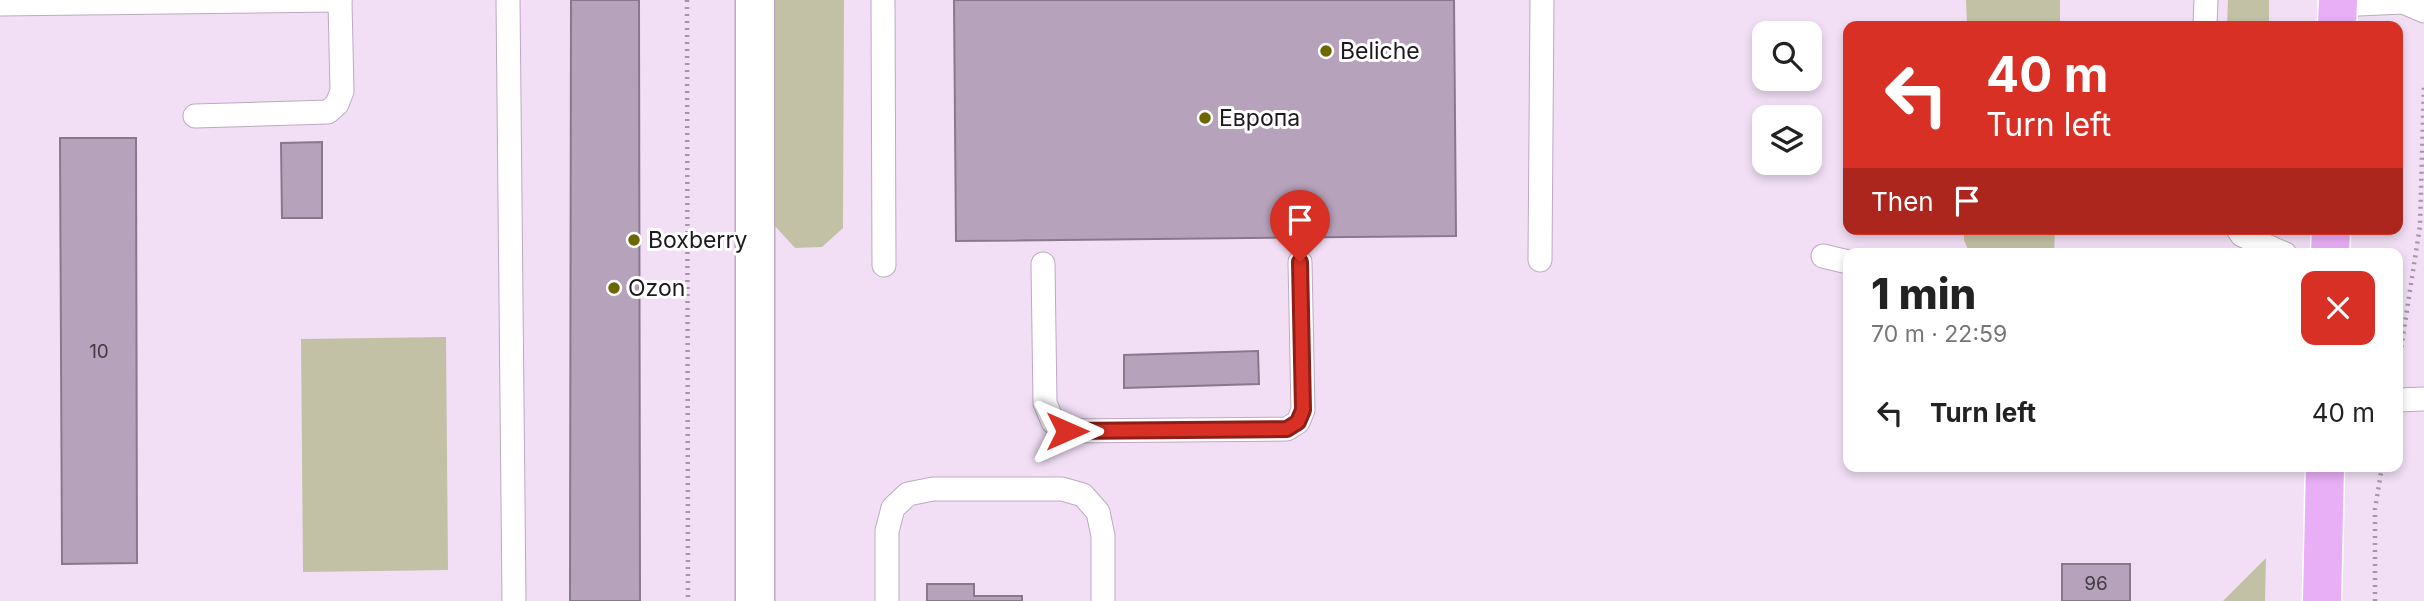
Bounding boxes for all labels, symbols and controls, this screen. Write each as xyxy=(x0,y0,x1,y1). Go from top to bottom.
map controls xyxy=(1752,21,1822,175)
button: search xyxy=(1752,21,1822,91)
place label: Beliche xyxy=(1340,37,1420,65)
marker: Beliche xyxy=(1318,43,1334,59)
text: 40 m xyxy=(1986,45,2109,104)
icon: left xyxy=(1871,49,1962,140)
place label: Европа xyxy=(1219,104,1300,132)
button: layers xyxy=(1752,105,1822,175)
text: Turn left xyxy=(1986,105,2111,144)
marker: Европа xyxy=(1197,110,1213,126)
icon: arrive xyxy=(1948,182,1986,220)
text: Then xyxy=(1871,186,1934,217)
pin xyxy=(1270,190,1330,262)
icon: arrive xyxy=(1281,201,1319,239)
place label: Boxberry xyxy=(648,226,747,254)
marker: Boxberry xyxy=(626,232,642,248)
text: 1 min xyxy=(1871,268,1976,319)
button: close xyxy=(2301,271,2375,345)
place label: Ozon xyxy=(628,274,685,302)
marker: Ozon xyxy=(606,280,622,296)
text: 70 m · 22:59 xyxy=(1871,320,2007,348)
house number: 10 xyxy=(89,340,109,363)
position arrow xyxy=(1030,394,1104,468)
icon: left xyxy=(1871,394,1909,432)
text: Turn left xyxy=(1930,397,2036,428)
text: 40 m xyxy=(2312,397,2375,428)
house number: 96 xyxy=(2084,572,2108,595)

